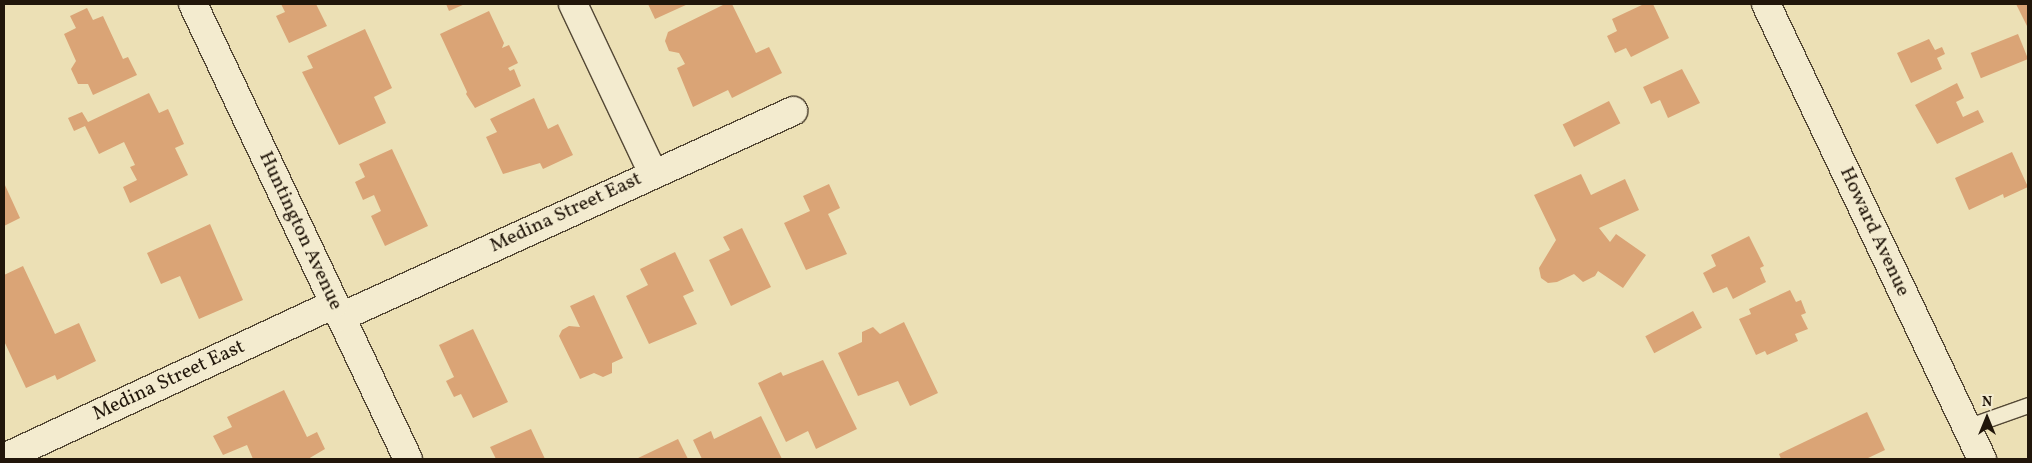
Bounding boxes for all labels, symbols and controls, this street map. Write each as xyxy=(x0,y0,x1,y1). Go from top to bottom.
street label: Huntington Avenue xyxy=(253,148,347,314)
street label: Howard Avenue xyxy=(1834,163,1914,301)
street label: Medina Street East xyxy=(486,167,646,259)
street label: Medina Street East xyxy=(89,335,249,427)
north arrow xyxy=(1962,393,2012,443)
text: N xyxy=(1982,393,1992,412)

